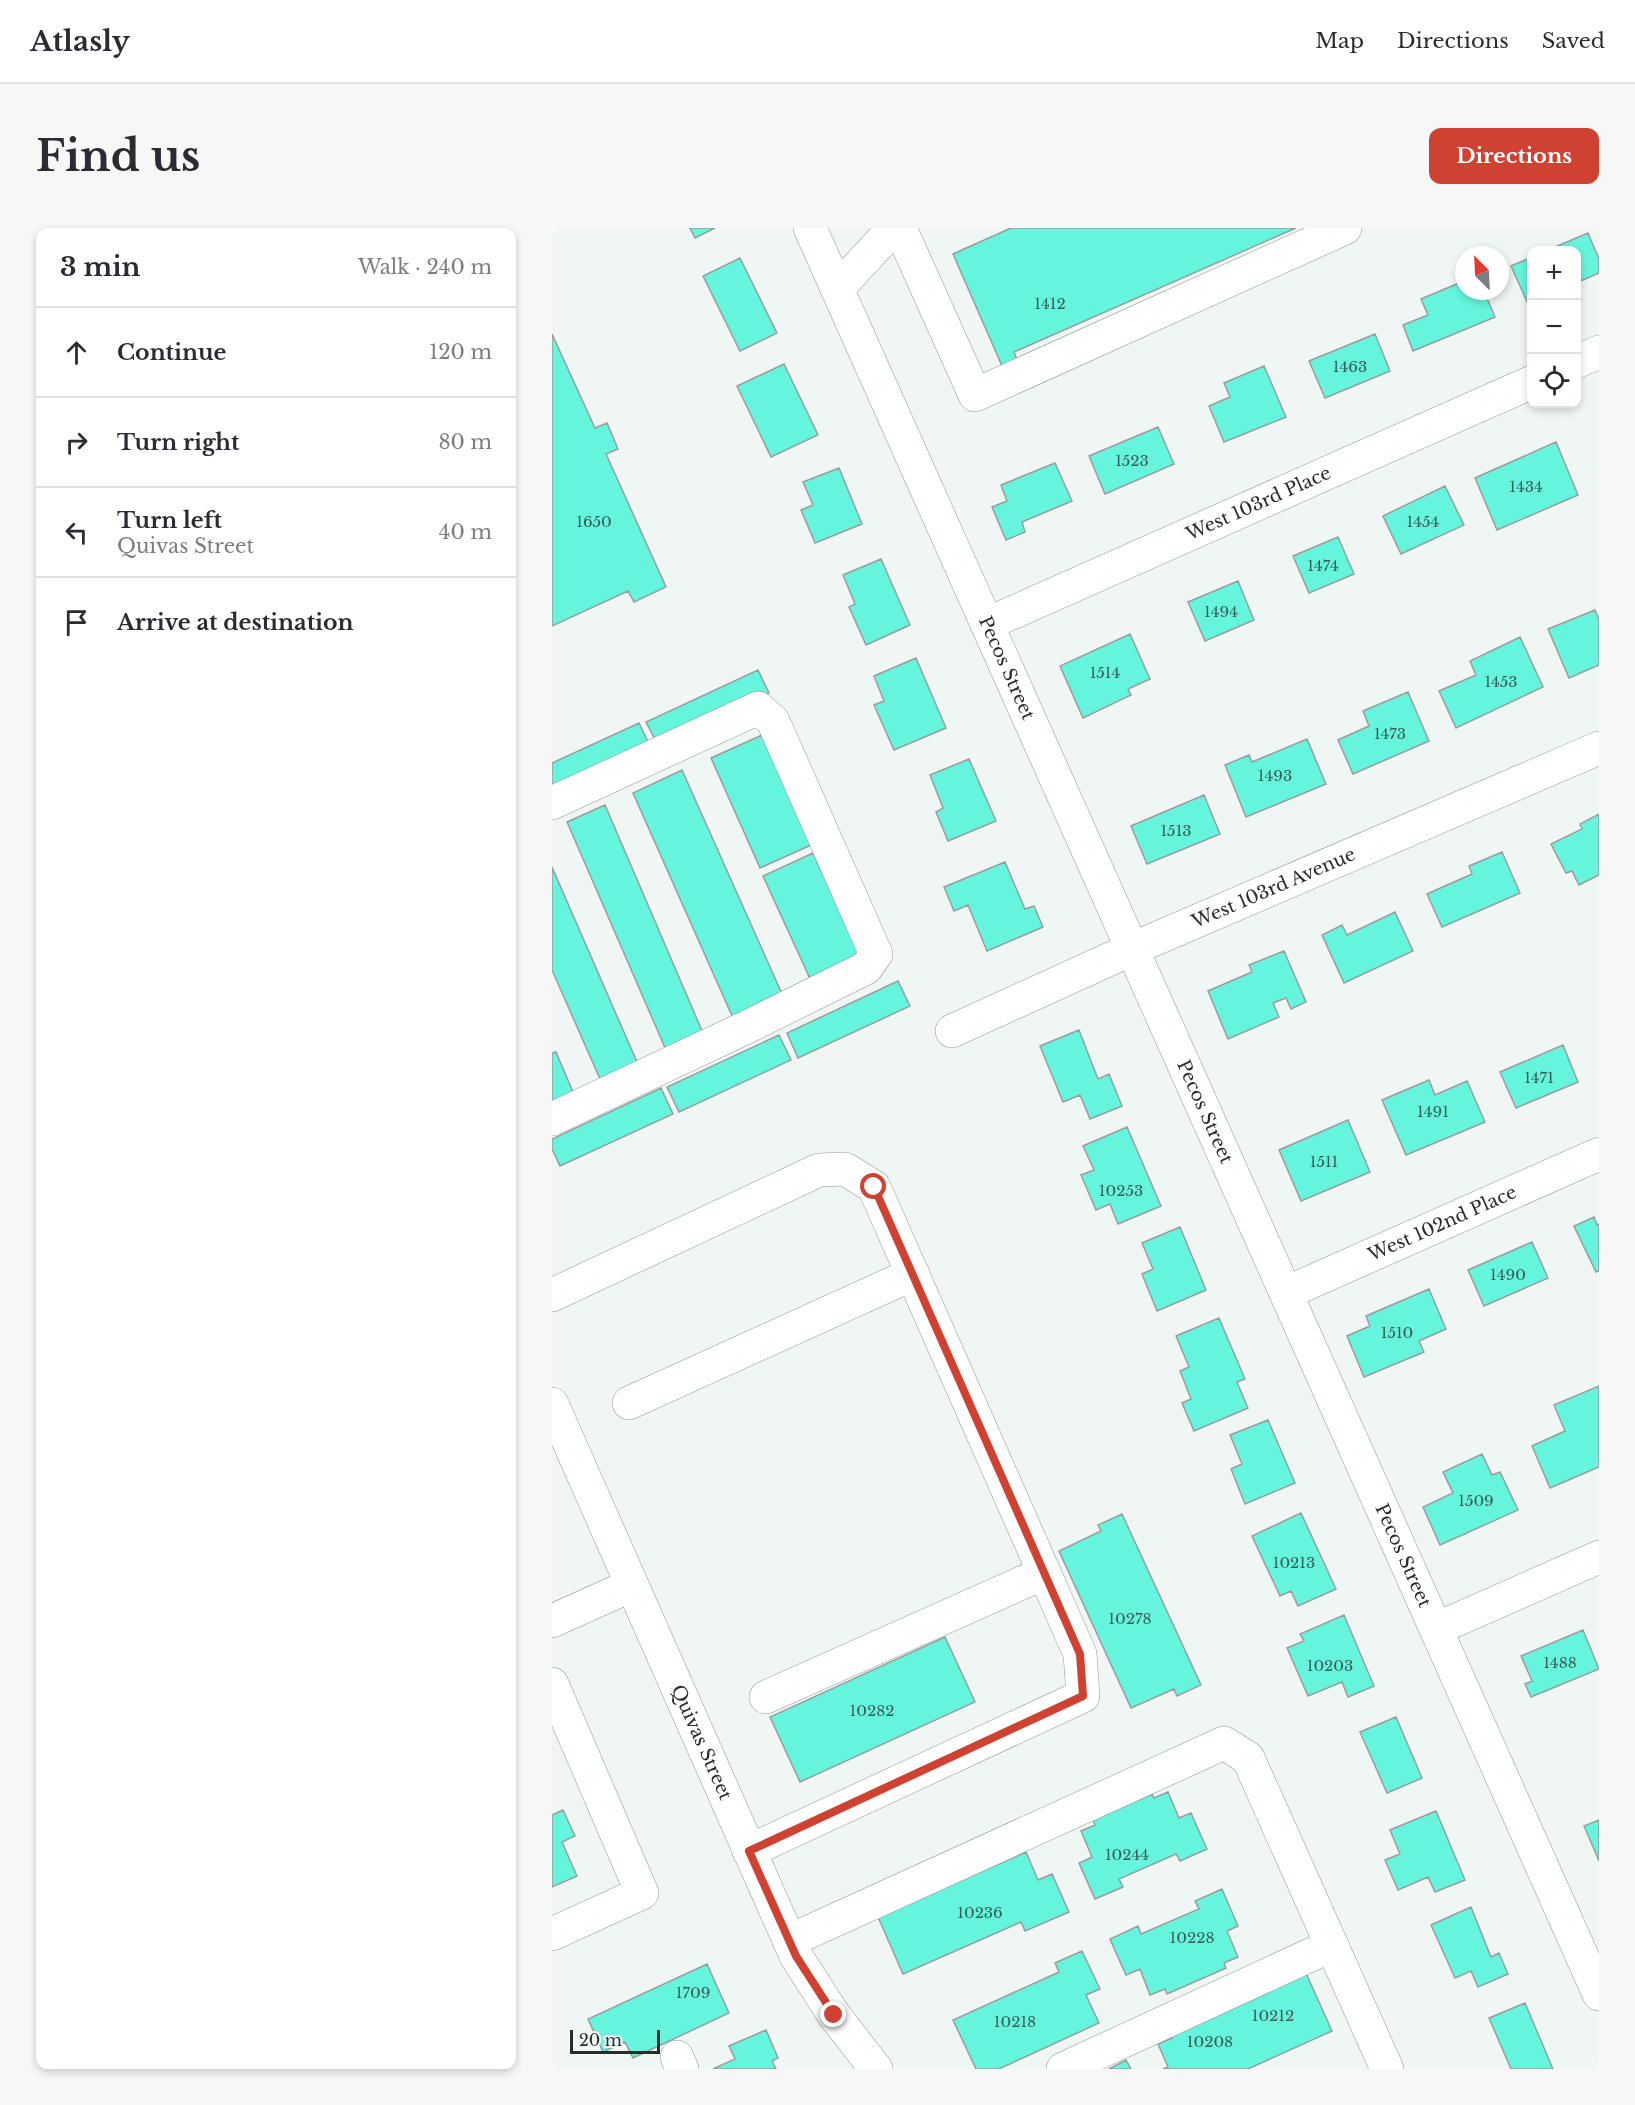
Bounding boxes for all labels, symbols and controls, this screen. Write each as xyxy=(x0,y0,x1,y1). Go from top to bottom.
text: Atlasly xyxy=(30,24,130,59)
text: Map xyxy=(1315,28,1364,54)
text: Directions xyxy=(1397,28,1509,54)
text: Saved xyxy=(1542,28,1605,54)
button: Directions xyxy=(1429,128,1599,184)
text: Find us xyxy=(36,130,200,182)
north arrow xyxy=(1455,246,1509,300)
map controls xyxy=(1527,246,1581,408)
button: + xyxy=(1527,246,1581,300)
text: 3 min xyxy=(60,251,141,283)
text: Walk · 240 m xyxy=(358,255,492,279)
house number: 1412 xyxy=(1034,294,1066,313)
button: − xyxy=(1527,300,1581,354)
icon: ahead xyxy=(60,336,93,369)
text: Continue xyxy=(117,339,226,366)
text: 120 m xyxy=(429,340,492,364)
button: locate xyxy=(1527,354,1581,408)
house number: 1463 xyxy=(1333,357,1367,376)
icon: right xyxy=(60,426,93,459)
text: Turn right xyxy=(117,429,239,456)
text: 80 m xyxy=(438,430,492,454)
house number: 1523 xyxy=(1115,451,1149,470)
street label: West 103rd Place xyxy=(1182,462,1334,546)
house number: 1434 xyxy=(1509,477,1543,496)
text: Turn left xyxy=(117,507,222,534)
house number: 1650 xyxy=(576,512,612,531)
house number: 1454 xyxy=(1407,512,1439,531)
icon: left xyxy=(60,516,93,549)
text: 40 m xyxy=(439,520,492,544)
text: Quivas Street xyxy=(117,534,254,558)
house number: 1474 xyxy=(1307,556,1339,575)
house number: 1494 xyxy=(1204,602,1238,621)
icon: arrive xyxy=(60,606,93,639)
text: Arrive at destination xyxy=(117,609,354,636)
street label: Pecos Street xyxy=(974,613,1039,723)
house number: 1514 xyxy=(1090,663,1120,682)
house number: 1453 xyxy=(1484,672,1518,691)
house number: 1473 xyxy=(1374,724,1406,743)
house number: 1493 xyxy=(1258,766,1292,785)
house number: 1513 xyxy=(1160,821,1192,840)
street label: West 103rd Avenue xyxy=(1188,843,1359,933)
street label: Pecos Street xyxy=(1172,1057,1238,1167)
house number: 1471 xyxy=(1524,1068,1554,1087)
house number: 1491 xyxy=(1417,1102,1449,1121)
house number: 1511 xyxy=(1310,1152,1338,1171)
route start xyxy=(860,1173,886,1199)
house number: 10253 xyxy=(1099,1181,1143,1200)
street label: West 102nd Place xyxy=(1364,1181,1520,1267)
house number: 1490 xyxy=(1490,1265,1526,1284)
house number: 1510 xyxy=(1381,1323,1413,1342)
house number: 1509 xyxy=(1458,1491,1494,1510)
street label: Pecos Street xyxy=(1370,1500,1436,1611)
house number: 10213 xyxy=(1273,1553,1315,1572)
house number: 10278 xyxy=(1108,1609,1152,1628)
house number: 1488 xyxy=(1543,1653,1577,1672)
house number: 10203 xyxy=(1307,1656,1353,1675)
street label: Quivas Street xyxy=(667,1681,737,1804)
house number: 10282 xyxy=(850,1701,894,1720)
house number: 10244 xyxy=(1105,1845,1149,1864)
house number: 10236 xyxy=(957,1903,1003,1922)
house number: 10228 xyxy=(1170,1928,1214,1947)
house number: 1709 xyxy=(676,1983,710,2002)
route end xyxy=(820,2001,846,2027)
house number: 10212 xyxy=(1252,2006,1294,2025)
house number: 10218 xyxy=(994,2012,1036,2031)
scale bar xyxy=(570,2027,660,2054)
text: 20 m xyxy=(579,2030,622,2050)
house number: 10208 xyxy=(1187,2032,1233,2051)

